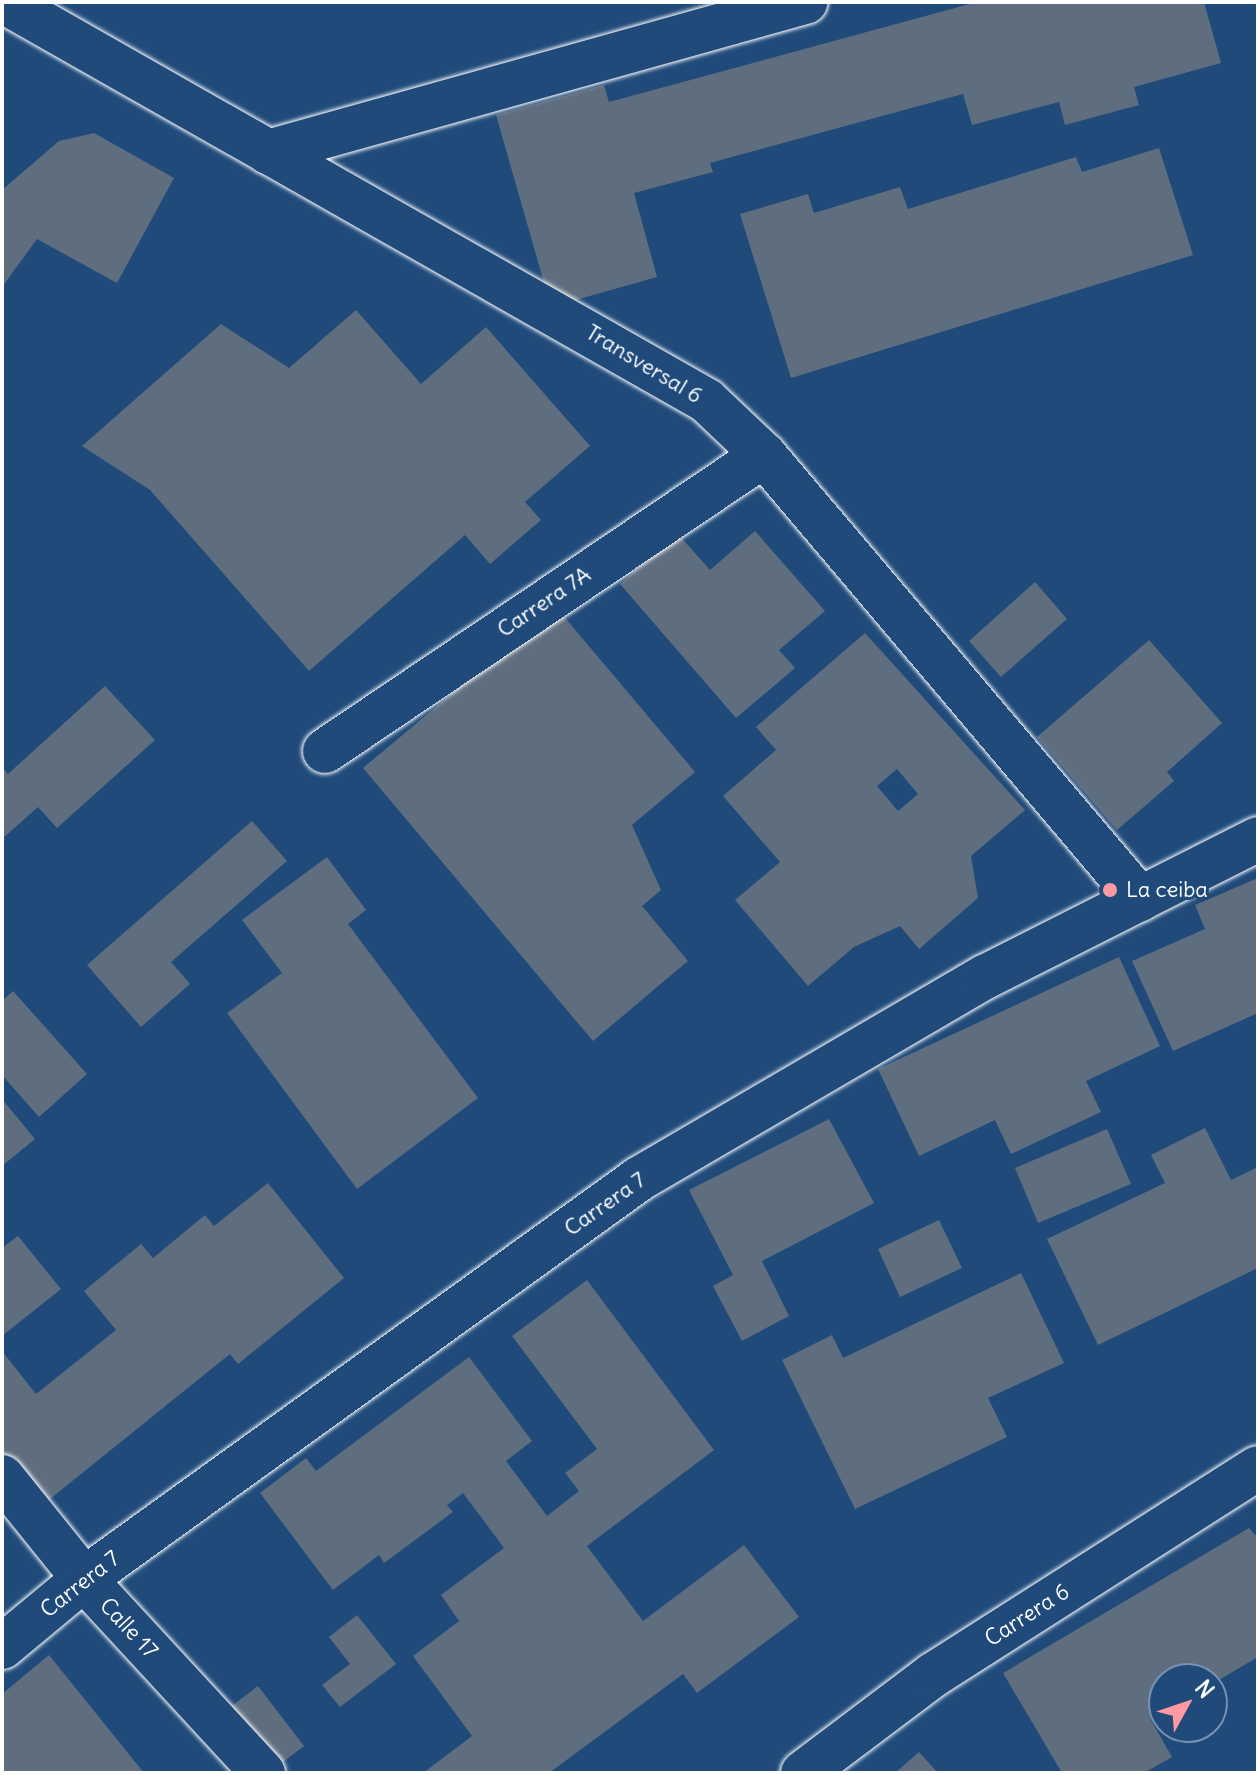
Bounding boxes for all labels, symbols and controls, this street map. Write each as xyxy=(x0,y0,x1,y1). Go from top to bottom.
street label: Transversal 6 xyxy=(581,319,707,409)
street label: Carrera 7A xyxy=(492,561,596,643)
place label: La ceiba xyxy=(1126,877,1208,903)
marker: La ceiba xyxy=(1101,881,1119,899)
street label: Carrera 7 xyxy=(559,1166,651,1242)
street label: Carrera 7 xyxy=(35,1545,125,1623)
street label: Carrera 6 xyxy=(980,1578,1074,1652)
street label: Calle 17 xyxy=(94,1592,164,1664)
north arrow xyxy=(1148,1663,1228,1743)
text: N xyxy=(1189,1674,1220,1704)

